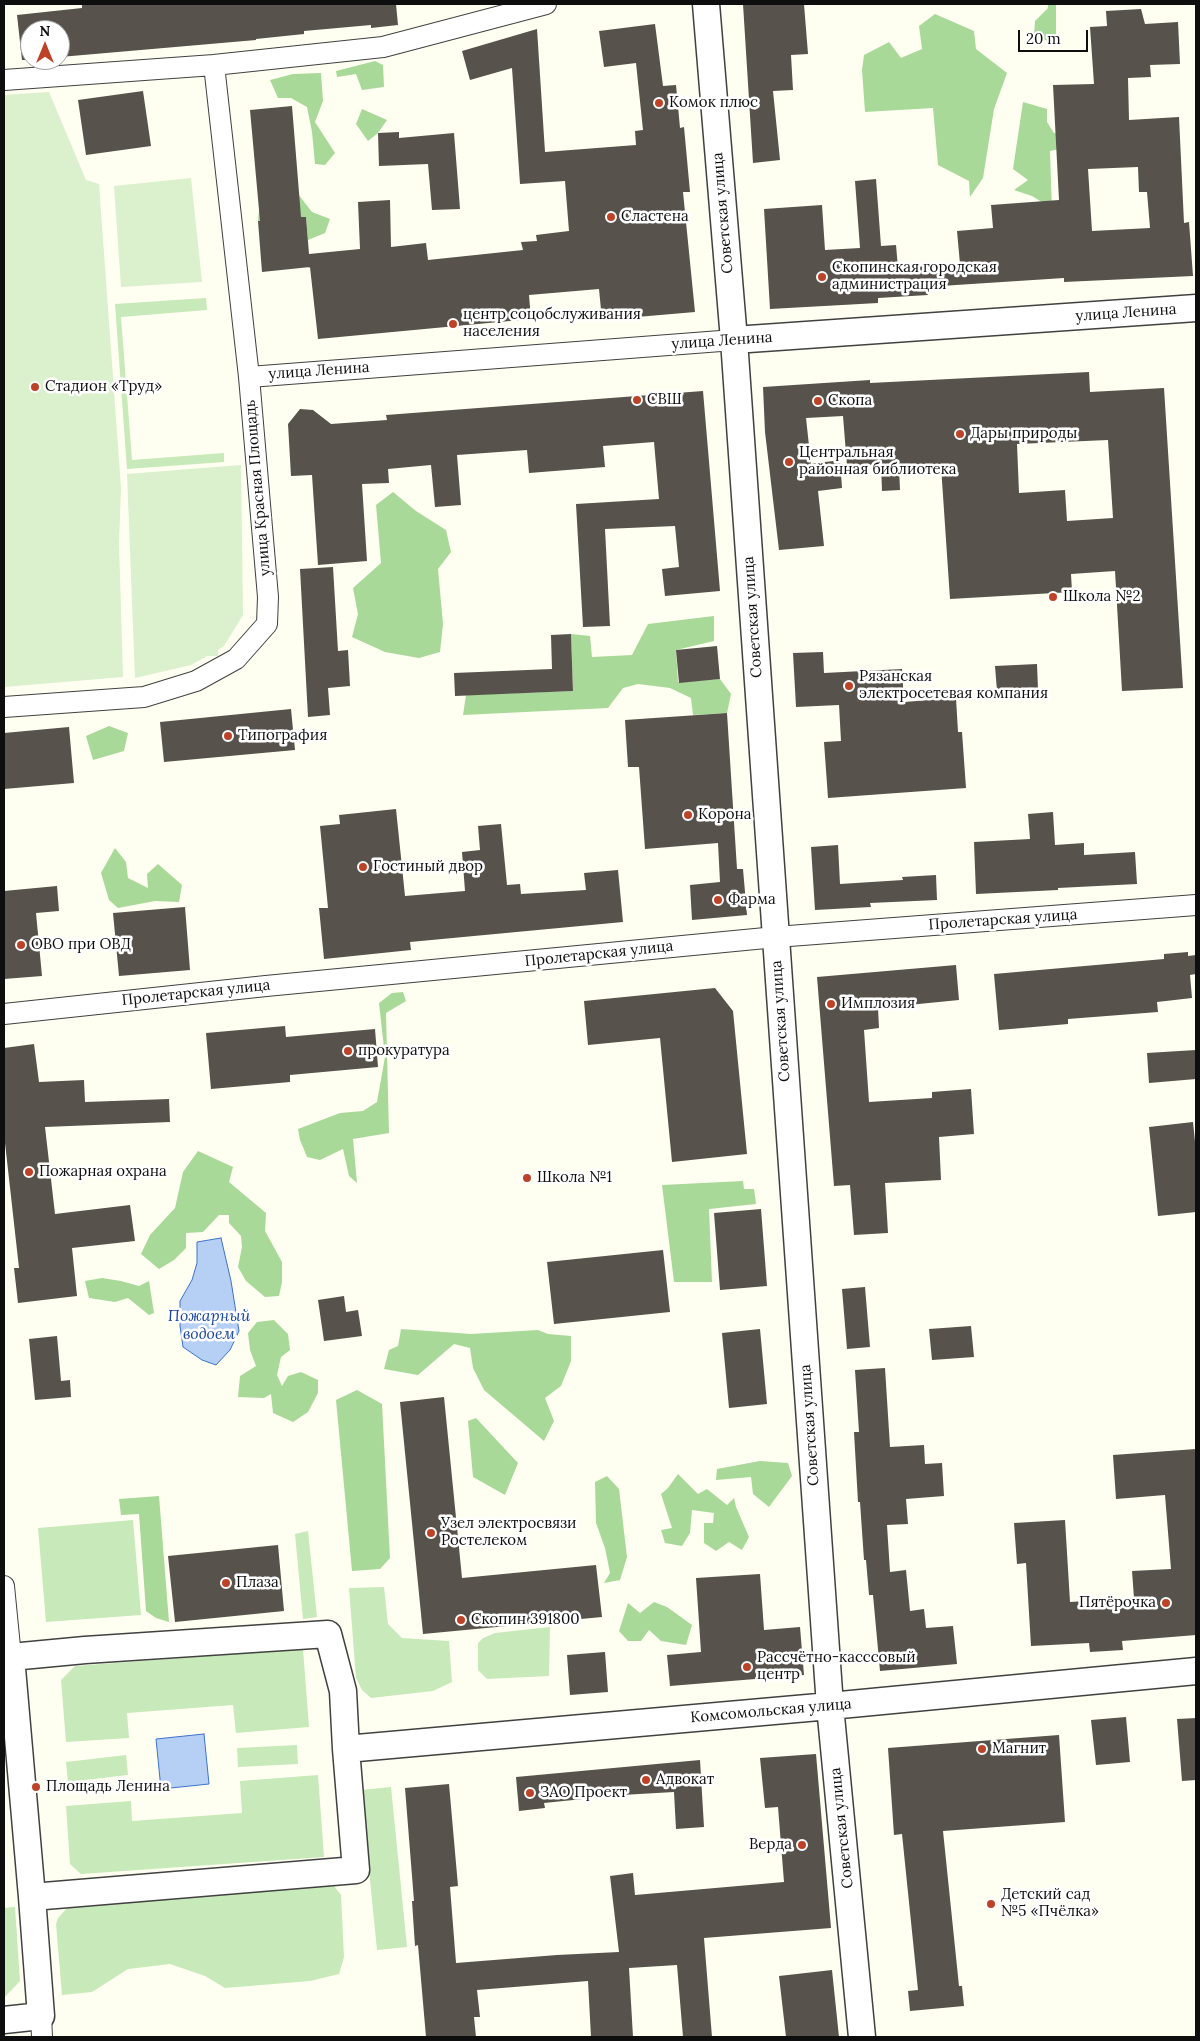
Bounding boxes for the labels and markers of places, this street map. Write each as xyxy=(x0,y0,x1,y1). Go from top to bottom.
place label: Комок плюс xyxy=(669,94,758,112)
marker: Комок плюс xyxy=(653,97,665,109)
place label: Сластена xyxy=(621,208,689,226)
marker: Сластена xyxy=(605,211,617,223)
place label: Скопинская городская администрация xyxy=(832,259,997,294)
marker: Скопинская городская администрация xyxy=(816,271,828,283)
place label: центр соцобслуживания населения xyxy=(463,306,641,341)
marker: центр соцобслуживания населения xyxy=(447,318,459,330)
place label: Стадион «Труд» xyxy=(45,378,162,396)
marker: Стадион «Труд» xyxy=(29,381,41,393)
place label: СВШ xyxy=(647,391,682,409)
place label: Скопа xyxy=(828,392,872,410)
marker: СВШ xyxy=(631,394,643,406)
marker: Скопа xyxy=(812,395,824,407)
place label: Дары природы xyxy=(970,425,1077,443)
marker: Дары природы xyxy=(954,428,966,440)
place label: Центральная районная библиотека xyxy=(799,444,957,479)
marker: Центральная районная библиотека xyxy=(783,456,795,468)
place label: Школа №2 xyxy=(1063,588,1141,606)
marker: Школа №2 xyxy=(1047,591,1059,603)
place label: Рязанская электросетевая компания xyxy=(859,668,1048,703)
marker: Рязанская электросетевая компания xyxy=(843,680,855,692)
place label: Типография xyxy=(238,727,327,745)
marker: Типография xyxy=(222,730,234,742)
place label: Корона xyxy=(698,806,752,824)
marker: Корона xyxy=(682,809,694,821)
place label: Гостиный двор xyxy=(373,858,483,876)
marker: Гостиный двор xyxy=(357,861,369,873)
place label: Фарма xyxy=(728,891,776,909)
marker: Фарма xyxy=(712,894,724,906)
place label: ОВО при ОВД xyxy=(31,936,131,954)
marker: ОВО при ОВД xyxy=(15,939,27,951)
place label: Имплозия xyxy=(841,995,915,1013)
marker: Имплозия xyxy=(825,998,837,1010)
place label: прокуратура xyxy=(358,1042,450,1060)
marker: прокуратура xyxy=(342,1045,354,1057)
place label: Пожарная охрана xyxy=(39,1163,167,1181)
marker: Пожарная охрана xyxy=(23,1166,35,1178)
place label: Школа №1 xyxy=(537,1169,612,1187)
marker: Школа №1 xyxy=(521,1172,533,1184)
place label: Узел электросвязи Ростелеком xyxy=(441,1515,576,1550)
marker: Узел электросвязи Ростелеком xyxy=(425,1527,437,1539)
place label: Плаза xyxy=(236,1574,279,1592)
marker: Плаза xyxy=(220,1577,232,1589)
place label: Пятёрочка xyxy=(1079,1594,1156,1612)
marker: Пятёрочка xyxy=(1160,1597,1172,1609)
place label: Скопин 391800 xyxy=(471,1611,580,1629)
marker: Скопин 391800 xyxy=(455,1614,467,1626)
place label: Рассчётно-касссовый центр xyxy=(757,1649,916,1684)
marker: Рассчётно-касссовый центр xyxy=(741,1661,753,1673)
place label: Магнит xyxy=(992,1740,1046,1758)
marker: Магнит xyxy=(976,1743,988,1755)
place label: Адвокат xyxy=(656,1771,714,1789)
marker: Адвокат xyxy=(640,1774,652,1786)
place label: Площадь Ленина xyxy=(46,1778,170,1796)
marker: Площадь Ленина xyxy=(30,1781,42,1793)
place label: ЗАО Проект xyxy=(540,1784,627,1802)
marker: ЗАО Проект xyxy=(524,1787,536,1799)
place label: Верда xyxy=(749,1836,792,1854)
marker: Верда xyxy=(796,1839,808,1851)
place label: Детский сад №5 «Пчёлка» xyxy=(1001,1886,1099,1921)
marker: Детский сад №5 «Пчёлка» xyxy=(985,1898,997,1910)

